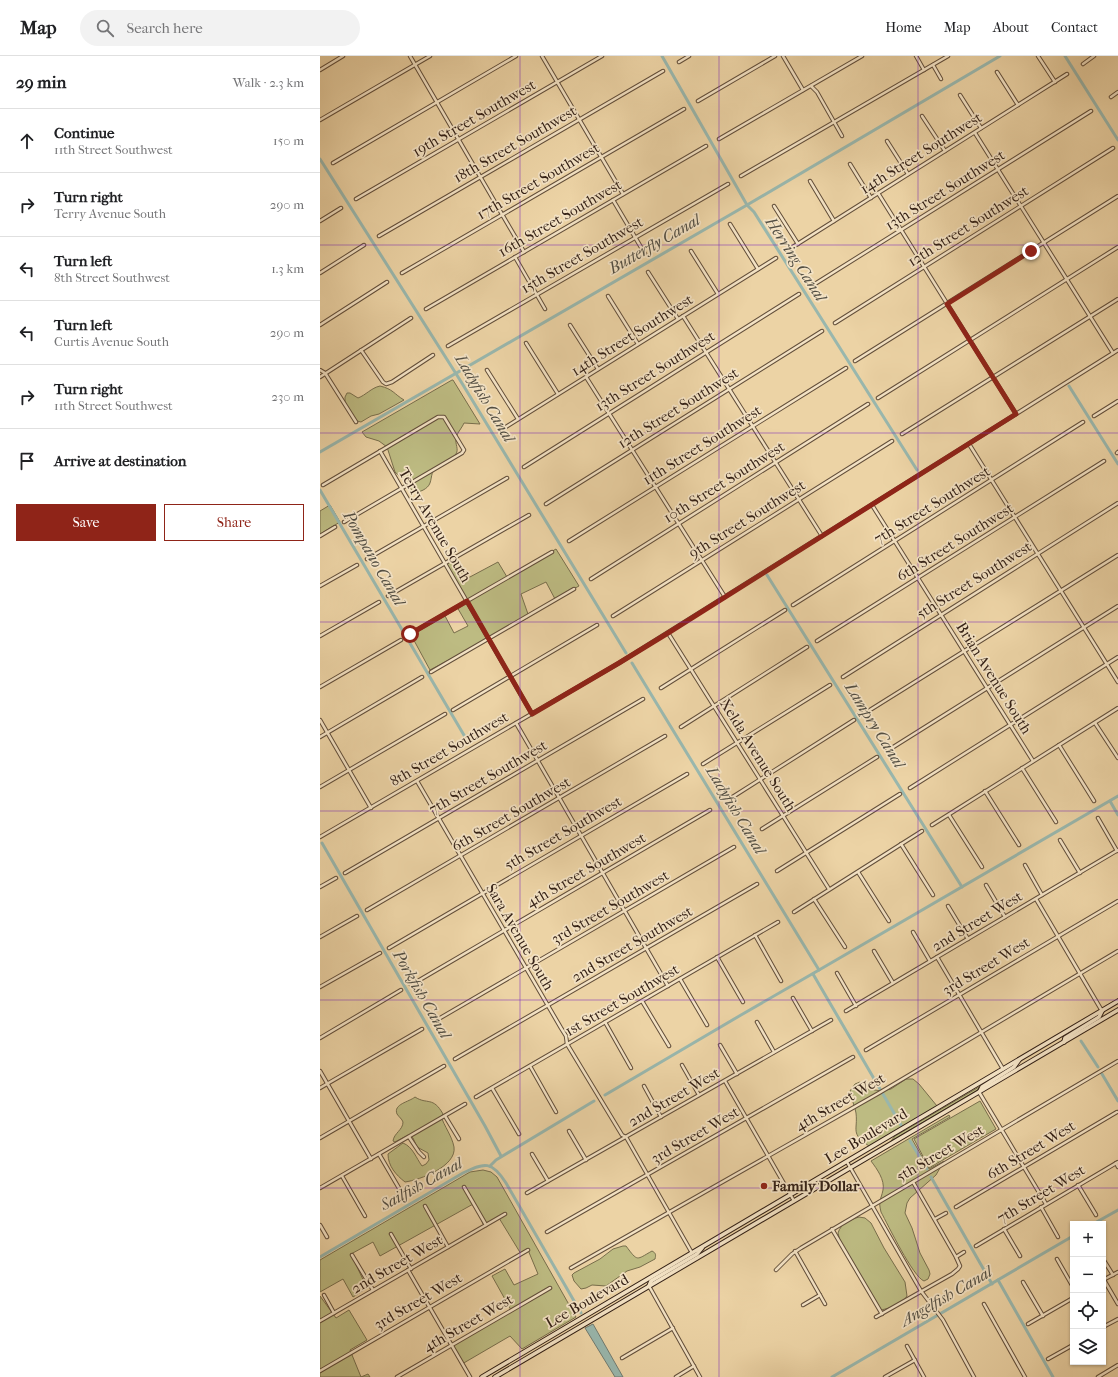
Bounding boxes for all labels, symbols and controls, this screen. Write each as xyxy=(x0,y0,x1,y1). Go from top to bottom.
search box xyxy=(80,10,360,46)
text: Map xyxy=(20,17,56,39)
icon: search xyxy=(94,17,116,39)
text: Search here xyxy=(126,19,203,37)
text: Home xyxy=(885,19,922,36)
text: Map xyxy=(944,19,971,36)
text: About xyxy=(993,19,1029,36)
text: Contact xyxy=(1051,19,1098,36)
text: 29 min xyxy=(16,72,66,92)
text: Walk · 2.3 km xyxy=(233,75,304,90)
street label: 19th Street Southwest xyxy=(409,75,539,161)
street label: 18th Street Southwest xyxy=(450,101,580,187)
street label: 14th Street Southwest xyxy=(857,108,986,198)
text: Continue xyxy=(54,124,114,142)
icon: ahead xyxy=(16,130,38,152)
text: 150 m xyxy=(273,133,304,148)
street label: 17th Street Southwest xyxy=(473,138,603,223)
text: 11th Street Southwest xyxy=(54,142,173,157)
street label: 13th Street Southwest xyxy=(882,146,1009,234)
street label: 16th Street Southwest xyxy=(495,175,625,261)
street label: 12th Street Southwest xyxy=(904,181,1032,271)
text: Turn right xyxy=(54,188,123,206)
icon: right xyxy=(16,194,38,216)
text: 290 m xyxy=(270,197,304,212)
text: Terry Avenue South xyxy=(54,206,166,221)
water label: Butterfly Canal xyxy=(604,209,705,278)
street label: 15th Street Southwest xyxy=(518,212,647,297)
water label: Herring Canal xyxy=(761,212,831,306)
route end xyxy=(1022,242,1040,260)
text: Turn left xyxy=(54,252,112,270)
icon: left xyxy=(16,258,38,280)
text: 1.3 km xyxy=(271,261,304,276)
text: 8th Street Southwest xyxy=(54,270,170,285)
street label: 14th Street Southwest xyxy=(568,290,697,380)
text: Turn left xyxy=(54,316,112,334)
icon: left xyxy=(16,322,38,344)
text: 290 m xyxy=(270,325,304,340)
street label: 13th Street Southwest xyxy=(592,327,719,415)
text: Curtis Avenue South xyxy=(54,334,169,349)
water label: Ladyfish Canal xyxy=(451,350,520,447)
street label: 12th Street Southwest xyxy=(614,363,742,453)
text: Turn right xyxy=(54,380,123,398)
icon: right xyxy=(16,386,38,408)
text: 230 m xyxy=(271,389,304,404)
text: 11th Street Southwest xyxy=(54,398,173,413)
street label: 11th Street Southwest xyxy=(639,401,765,489)
street label: 10th Street Southwest xyxy=(660,437,789,527)
icon: arrive xyxy=(16,450,38,472)
text: Arrive at destination xyxy=(54,452,186,470)
street label: 7th Street Southwest xyxy=(871,462,994,548)
street label: Terry Avenue South xyxy=(395,465,475,586)
street label: 9th Street Southwest xyxy=(685,476,809,562)
street label: 6th Street Southwest xyxy=(893,498,1017,585)
button: Save xyxy=(16,504,156,541)
button: Share xyxy=(164,504,304,541)
water label: Pompano Canal xyxy=(339,506,410,611)
street label: 5th Street Southwest xyxy=(913,537,1036,623)
street label: Brian Avenue South xyxy=(952,619,1036,738)
route start xyxy=(401,625,419,643)
water label: Lampry Canal xyxy=(841,678,910,773)
street label: Xelda Avenue South xyxy=(716,695,800,815)
street label: 8th Street Southwest xyxy=(387,707,512,790)
street label: 7th Street Southwest xyxy=(426,736,551,818)
water label: Ladyfish Canal xyxy=(702,762,771,859)
street label: 6th Street Southwest xyxy=(448,772,574,855)
street label: 5th Street Southwest xyxy=(501,792,625,874)
street label: 4th Street Southwest xyxy=(523,828,649,912)
street label: 3rd Street Southwest xyxy=(548,866,673,948)
street label: Sara Avenue South xyxy=(482,880,558,994)
street label: 2nd Street West xyxy=(928,887,1026,955)
street label: 2nd Street Southwest xyxy=(568,902,696,986)
street label: 3rd Street West xyxy=(939,933,1033,999)
water label: Porkfish Canal xyxy=(389,946,456,1043)
street label: 1st Street Southwest xyxy=(562,960,683,1040)
street label: 2nd Street West xyxy=(625,1063,723,1130)
street label: 4th Street West xyxy=(792,1069,889,1135)
street label: 3rd Street West xyxy=(648,1102,743,1167)
street label: Lee Boulevard xyxy=(822,1104,911,1168)
street label: 6th Street West xyxy=(984,1116,1079,1183)
street label: 5th Street West xyxy=(893,1120,988,1185)
water label: Sailfish Canal xyxy=(376,1153,467,1215)
street label: 7th Street West xyxy=(994,1160,1089,1227)
place label: Family Dollar xyxy=(771,1177,860,1195)
marker: Family Dollar xyxy=(759,1181,769,1191)
map controls xyxy=(1070,1221,1106,1365)
button: + xyxy=(1070,1221,1106,1257)
street label: 2nd Street West xyxy=(348,1230,446,1297)
button: − xyxy=(1070,1257,1106,1293)
water label: Angelfish Canal xyxy=(895,1261,997,1331)
street label: 3rd Street West xyxy=(371,1268,466,1333)
street label: Lee Boulevard xyxy=(542,1270,632,1332)
street label: 4th Street West xyxy=(420,1290,517,1356)
button: locate xyxy=(1070,1293,1106,1329)
button: layers xyxy=(1070,1329,1106,1365)

